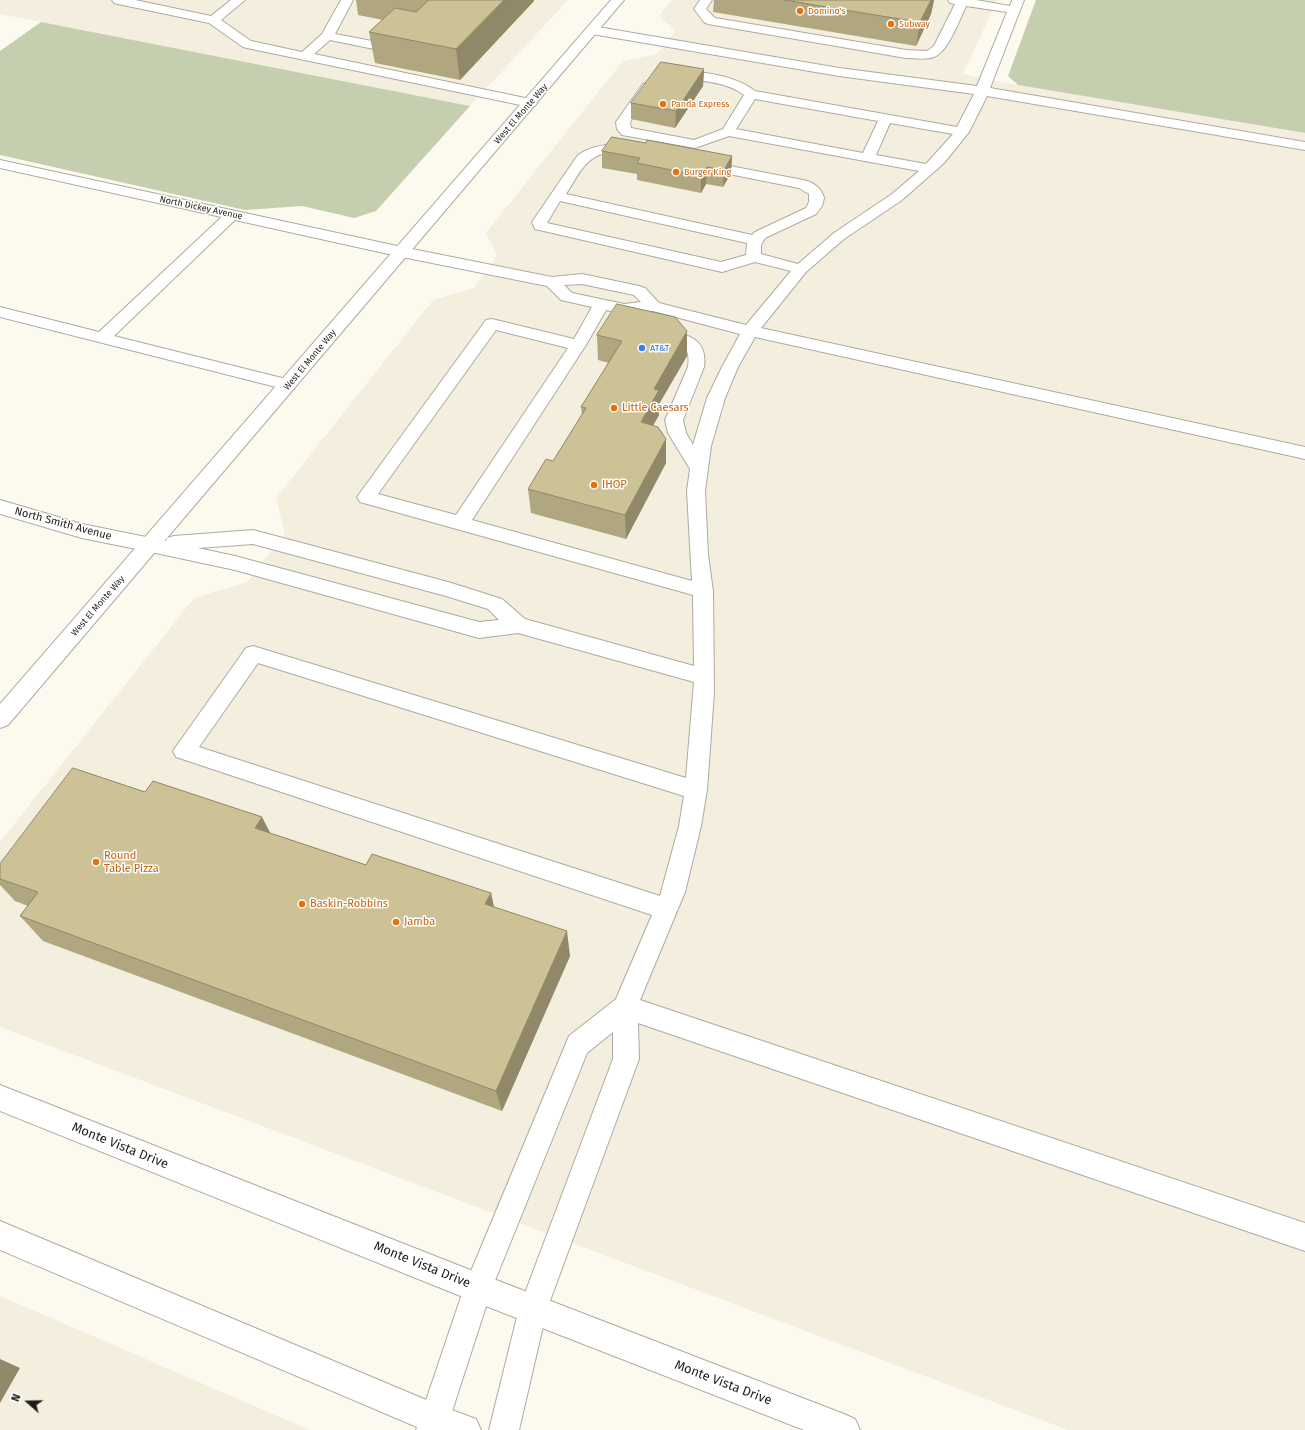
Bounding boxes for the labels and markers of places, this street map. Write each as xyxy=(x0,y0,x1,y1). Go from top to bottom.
marker: Domino's xyxy=(795,6,805,16)
place label: Domino's xyxy=(808,6,846,16)
marker: Subway xyxy=(886,19,896,29)
place label: Subway xyxy=(899,19,930,29)
marker: Panda Express xyxy=(658,99,668,109)
place label: Panda Express xyxy=(671,99,730,109)
marker: Burger King xyxy=(671,167,681,177)
place label: Burger King xyxy=(684,167,731,177)
marker: AT&T xyxy=(637,343,647,353)
place label: AT&T xyxy=(650,343,670,353)
place label: Little Caesars xyxy=(622,401,689,415)
marker: Little Caesars xyxy=(609,403,619,413)
place label: IHOP xyxy=(602,478,627,492)
marker: IHOP xyxy=(589,480,599,490)
place label: Round Table Pizza xyxy=(104,849,159,875)
marker: Round Table Pizza xyxy=(91,857,101,867)
place label: Baskin-Robbins xyxy=(310,897,388,911)
marker: Baskin-Robbins xyxy=(297,899,307,909)
place label: Jamba xyxy=(404,915,435,929)
marker: Jamba xyxy=(391,917,401,927)

